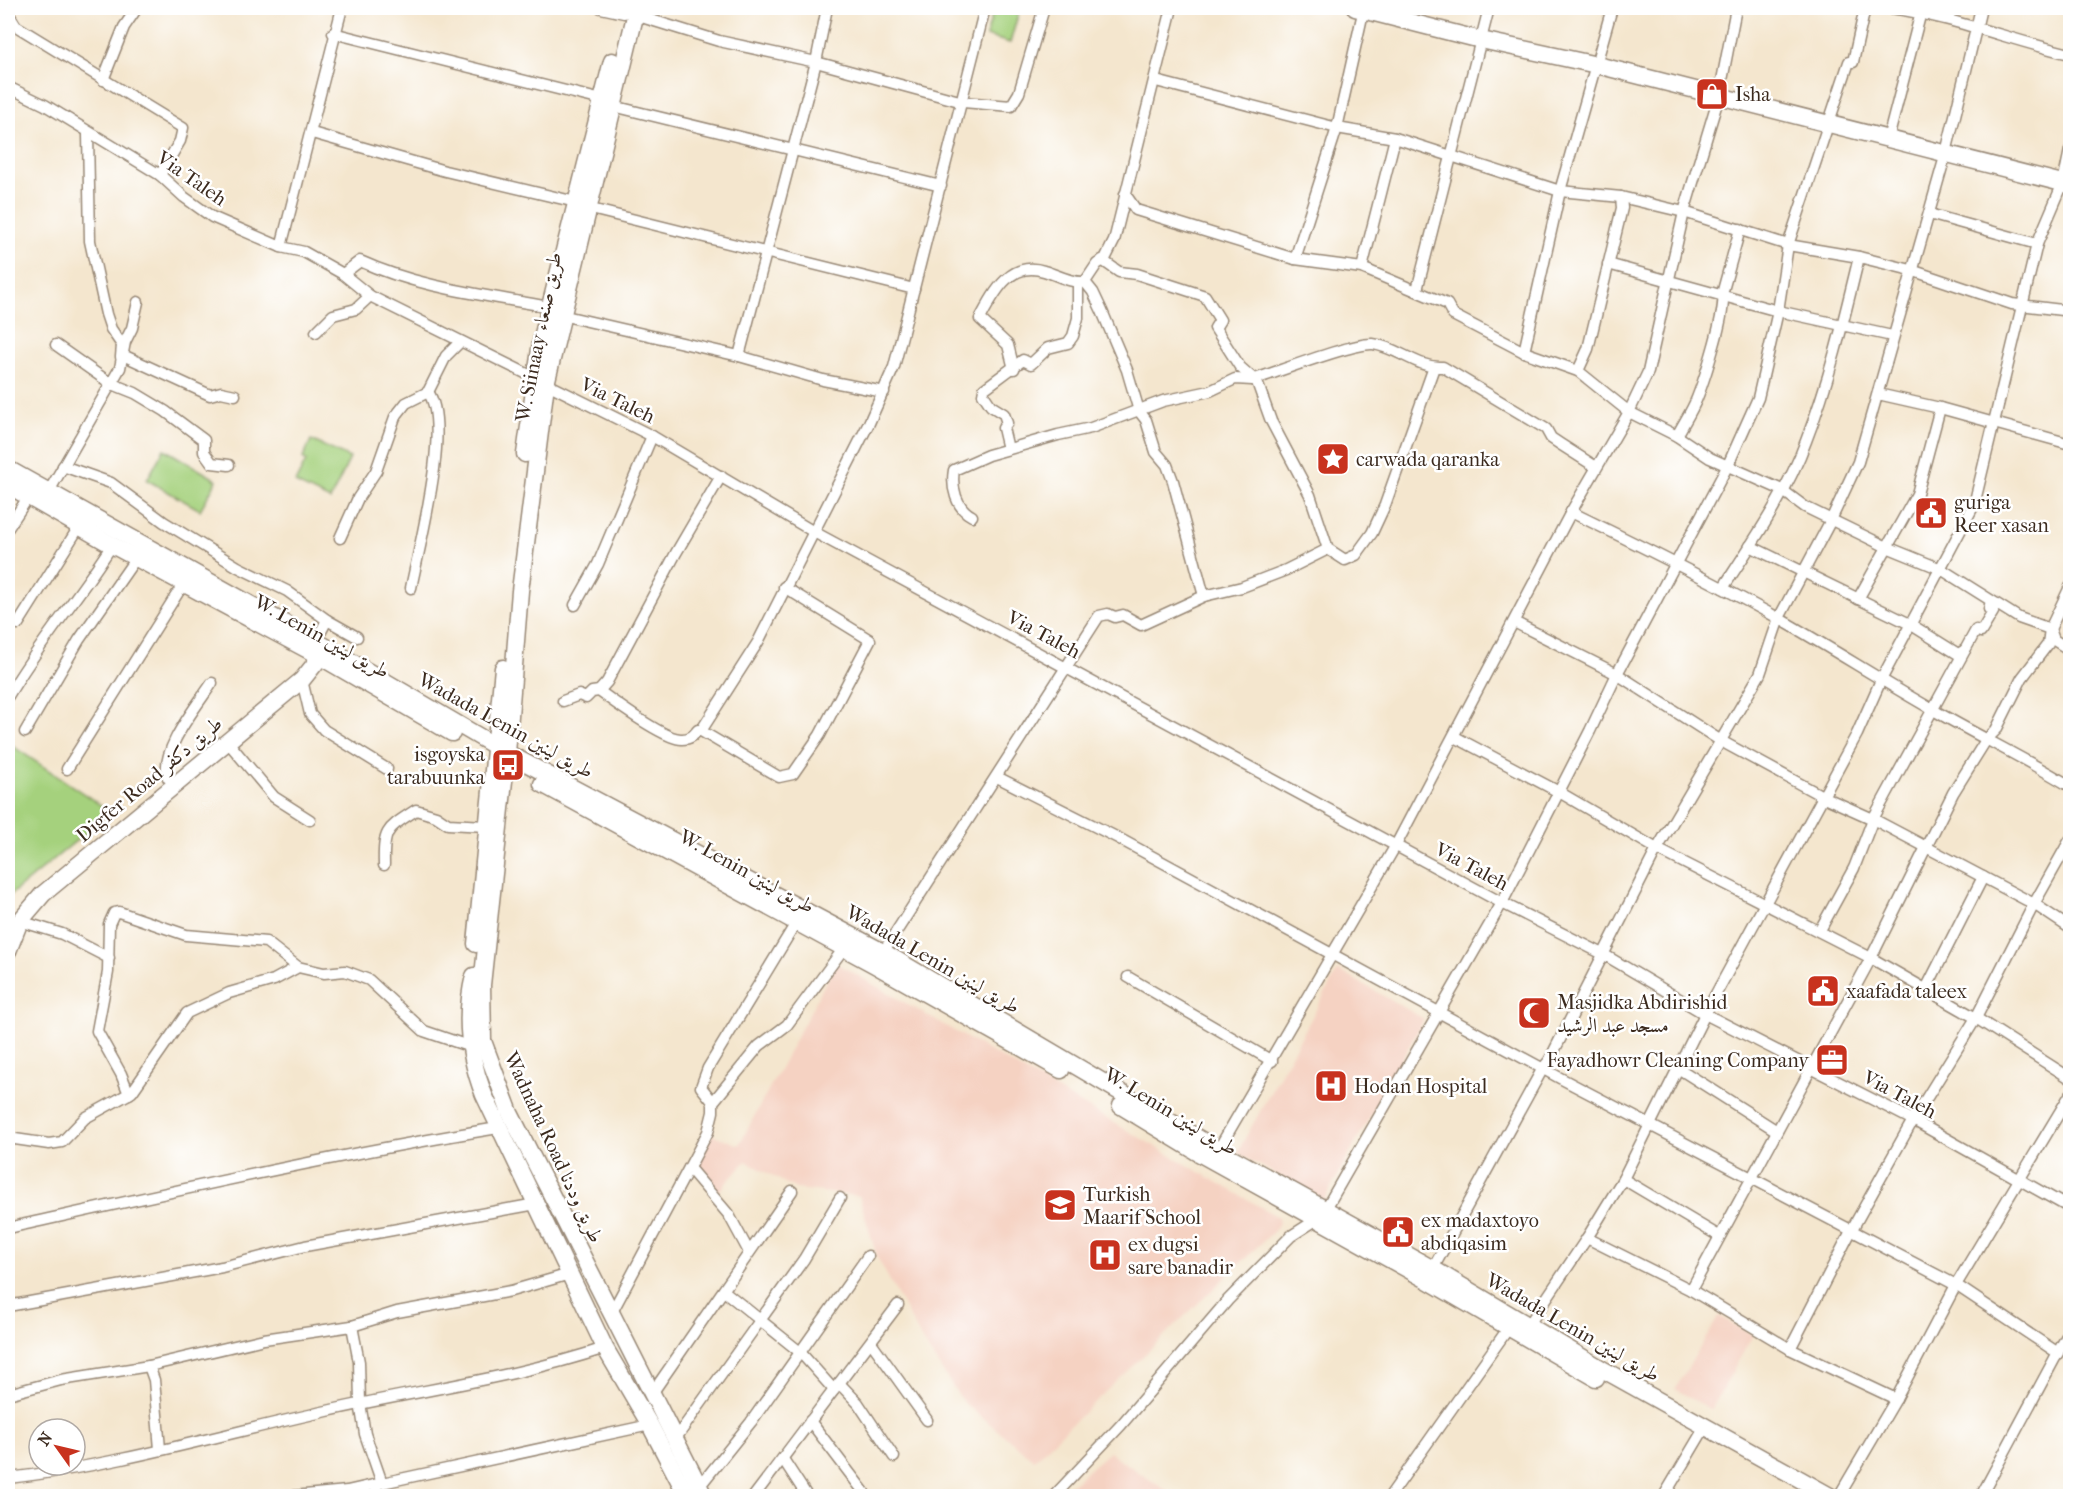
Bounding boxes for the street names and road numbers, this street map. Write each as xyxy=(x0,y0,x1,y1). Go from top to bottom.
street label: Via Taleh xyxy=(152,146,232,211)
street label: W. Siinaay طريق صنعاء xyxy=(511,250,567,425)
street label: Via Taleh xyxy=(576,372,659,429)
street label: W. Lenin طريق لينين xyxy=(249,589,393,684)
street label: Via Taleh xyxy=(1002,605,1085,664)
street label: Wadada Lenin طريق لينين xyxy=(413,667,597,784)
street label: Digfer Road طريق دكفر xyxy=(72,712,228,848)
street label: W. Lenin طريق لينين xyxy=(674,824,818,919)
street label: Via Taleh xyxy=(1430,837,1513,896)
street label: Wadada Lenin طريق لينين xyxy=(840,900,1024,1019)
street label: Wadnaha Road طريق وددنا xyxy=(498,1047,608,1247)
street label: W. Lenin طريق لينين xyxy=(1099,1062,1241,1161)
street label: Via Taleh xyxy=(1858,1065,1941,1124)
street label: Wadada Lenin طريق لينين xyxy=(1480,1268,1664,1387)

